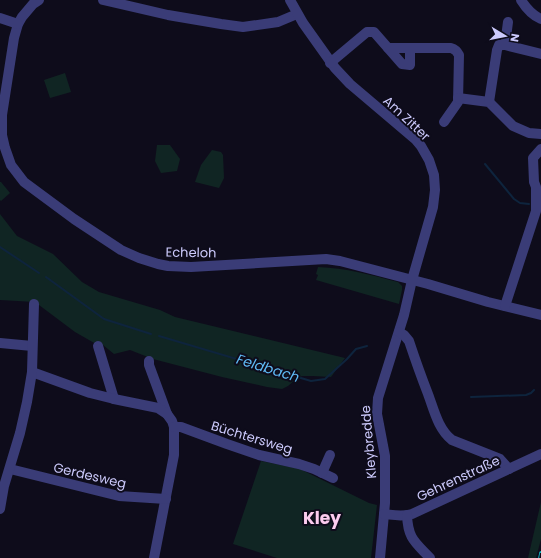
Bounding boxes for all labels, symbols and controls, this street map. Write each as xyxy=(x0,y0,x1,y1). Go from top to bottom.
north arrow xyxy=(485,16,525,56)
text: N xyxy=(506,32,523,43)
street label: Am Zitter xyxy=(379,92,435,145)
street label: Echeloh xyxy=(165,243,217,262)
water label: Feldbach xyxy=(234,349,302,387)
street label: Kleybredde xyxy=(356,404,381,479)
street label: Büchtersweg xyxy=(209,416,295,459)
street label: Gehrenstraße xyxy=(414,451,503,506)
street label: Gerdesweg xyxy=(52,458,128,493)
district label: Kley xyxy=(303,506,341,530)

